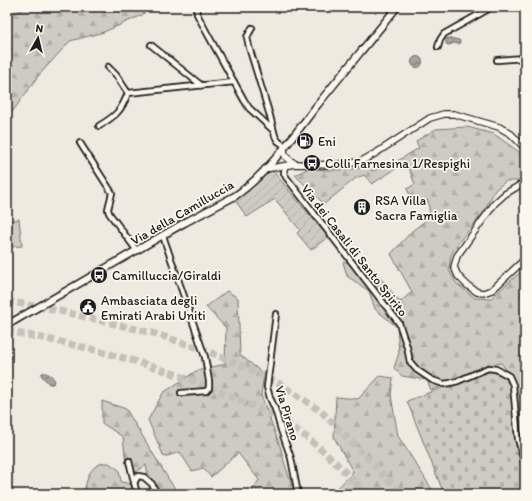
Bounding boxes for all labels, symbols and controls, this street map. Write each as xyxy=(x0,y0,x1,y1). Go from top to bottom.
north arrow xyxy=(18,18,58,58)
text: N xyxy=(35,22,44,36)
fuel station icon: Eni xyxy=(295,131,315,151)
place label: Eni xyxy=(318,134,336,149)
bus stop icon: Colli Farnesina 1/Respighi xyxy=(302,153,322,173)
place label: Colli Farnesina 1/Respighi xyxy=(325,156,470,171)
street label: Via della Camilluccia xyxy=(128,177,237,248)
street label: Via dei Casali di Santo Spirito xyxy=(298,181,411,320)
place label: RSA Villa Sacra Famiglia xyxy=(375,193,458,223)
building icon: RSA Villa Sacra Famiglia xyxy=(352,197,372,217)
bus stop icon: Camilluccia/Giraldi xyxy=(89,265,109,285)
place label: Camilluccia/Giraldi xyxy=(112,268,221,283)
place label: Ambasciata degli Emirati Arabi Uniti xyxy=(101,293,206,323)
public building icon: Ambasciata degli Emirati Arabi Uniti xyxy=(78,297,98,317)
street label: Via Pirano xyxy=(272,384,303,443)

